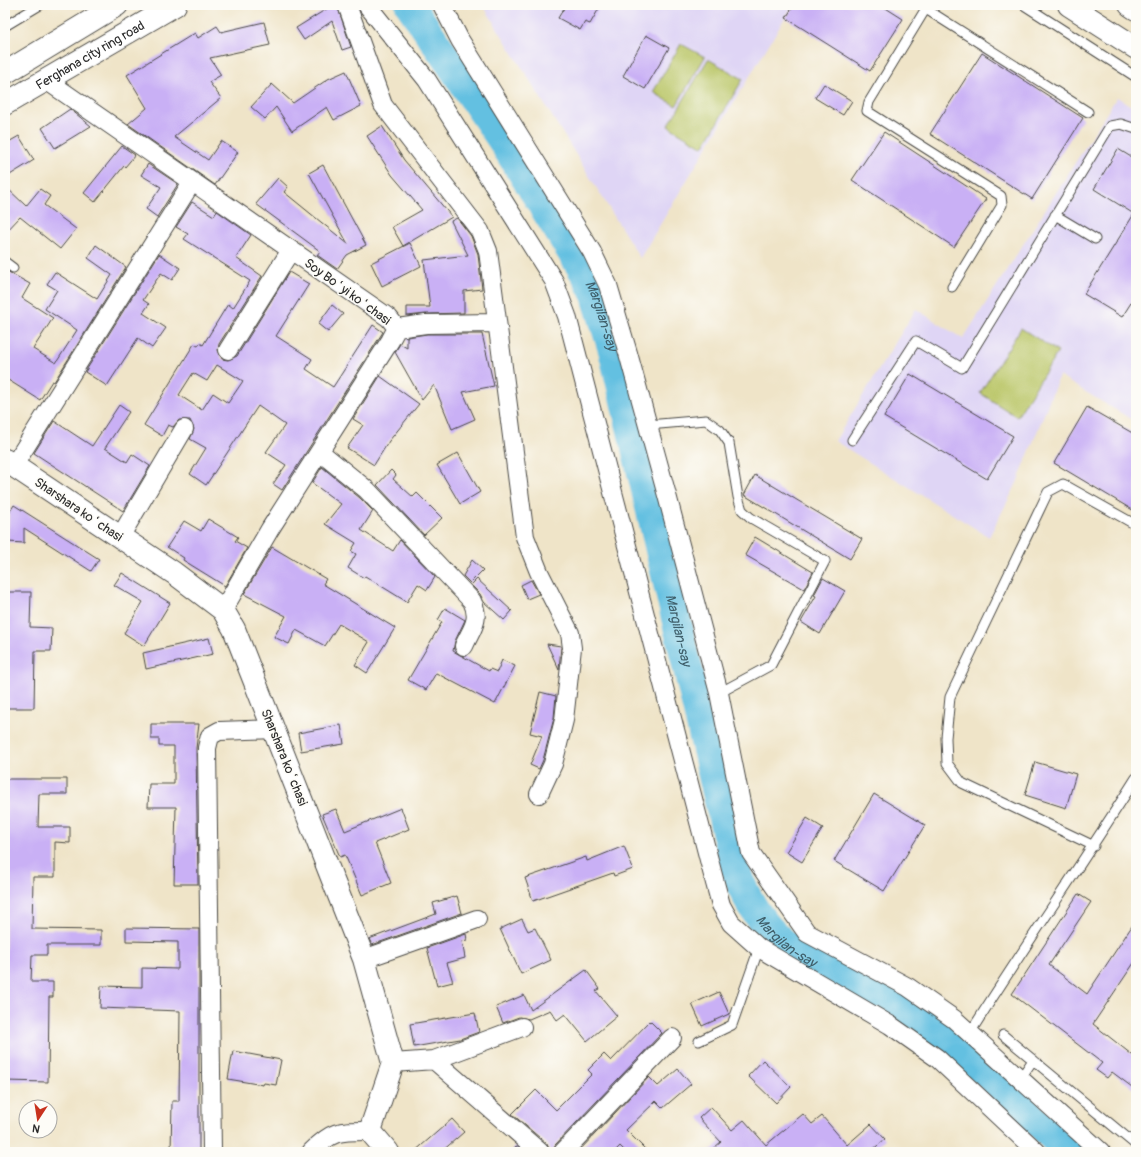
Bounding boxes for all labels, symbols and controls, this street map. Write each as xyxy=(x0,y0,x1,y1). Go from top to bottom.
street label: Ferghana city ring road xyxy=(33,18,147,93)
street label: Soy Boʻyi koʻchasi xyxy=(301,255,394,329)
water label: Margilan-say xyxy=(581,278,621,355)
street label: Sharshara koʻchasi xyxy=(31,474,126,545)
water label: Margilan-say xyxy=(662,593,695,670)
street label: Sharshara koʻchasi xyxy=(257,707,311,808)
water label: Margilan-say xyxy=(752,912,821,972)
north arrow xyxy=(18,1099,58,1139)
text: N xyxy=(30,1121,41,1135)

